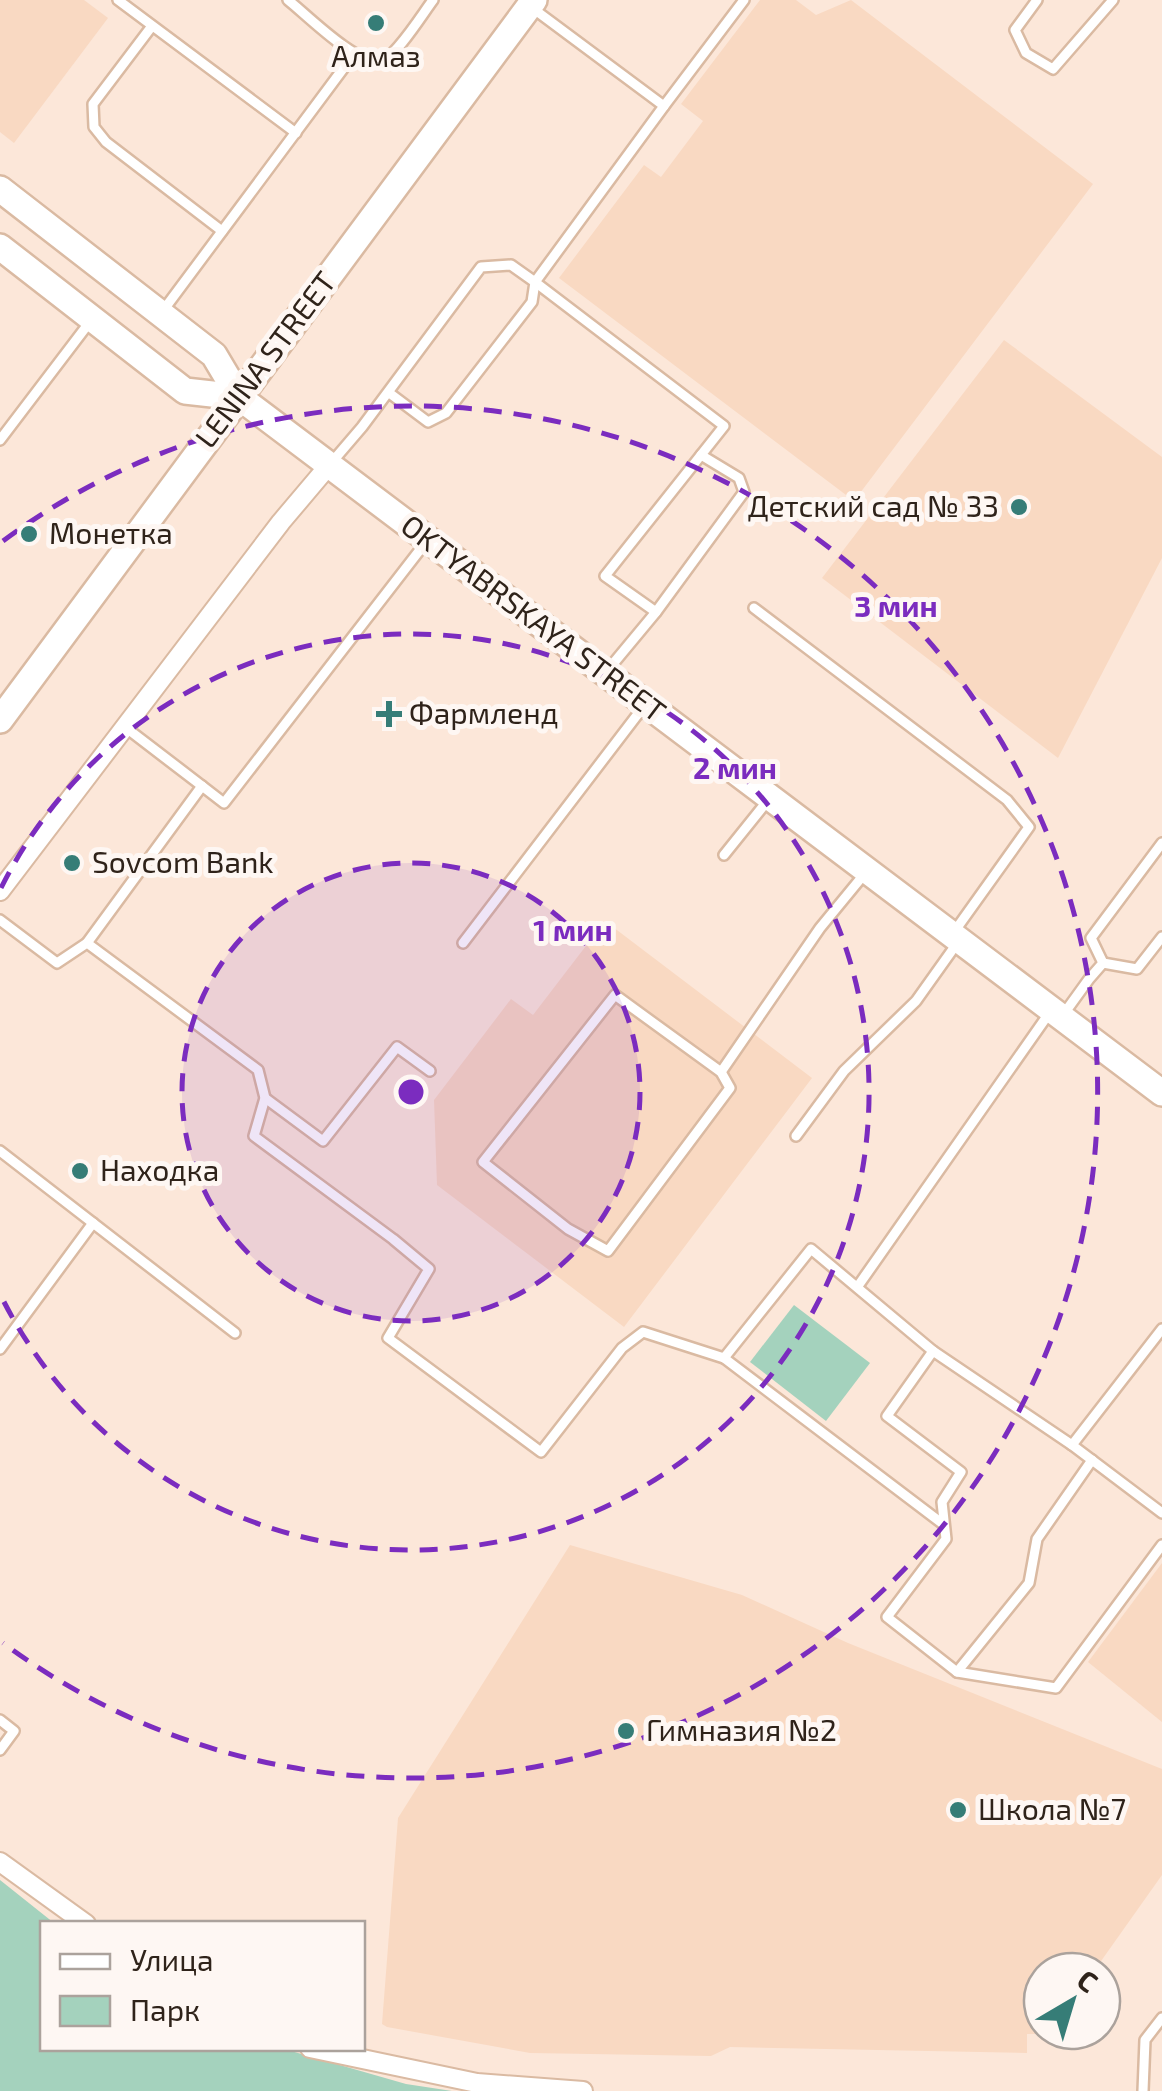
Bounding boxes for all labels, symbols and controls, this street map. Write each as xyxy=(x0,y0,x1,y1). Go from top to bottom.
marker: Алмаз xyxy=(365,12,387,34)
place label: Алмаз xyxy=(331,37,421,73)
street label: LENINA STREET xyxy=(187,264,342,454)
place label: Детский сад № 33 xyxy=(748,487,999,523)
marker: Детский сад № 33 xyxy=(1008,496,1030,518)
street label: OKTYABRSKAYA STREET xyxy=(395,506,674,729)
place label: Монетка xyxy=(49,514,173,550)
marker: Монетка xyxy=(18,523,40,545)
text: 3 мин xyxy=(854,587,938,623)
place label: Фармленд xyxy=(409,694,558,730)
marker: Фармленд xyxy=(378,703,400,725)
text: 2 мин xyxy=(693,749,777,785)
place label: Sovcom Bank xyxy=(92,843,274,879)
marker: Sovcom Bank xyxy=(61,852,83,874)
text: 1 мин xyxy=(533,911,613,947)
centre of rings xyxy=(393,1074,429,1110)
place label: Находка xyxy=(100,1151,219,1187)
marker: Находка xyxy=(69,1160,91,1182)
place label: Гимназия №2 xyxy=(646,1711,837,1747)
marker: Гимназия №2 xyxy=(615,1720,637,1742)
place label: Школа №7 xyxy=(978,1790,1126,1826)
marker: Школа №7 xyxy=(947,1799,969,1821)
legend xyxy=(40,1921,365,2051)
text: Улица xyxy=(130,1941,214,1977)
north arrow xyxy=(1022,1951,1122,2051)
text: С xyxy=(1071,1962,1105,1999)
text: Парк xyxy=(130,1991,200,2027)

